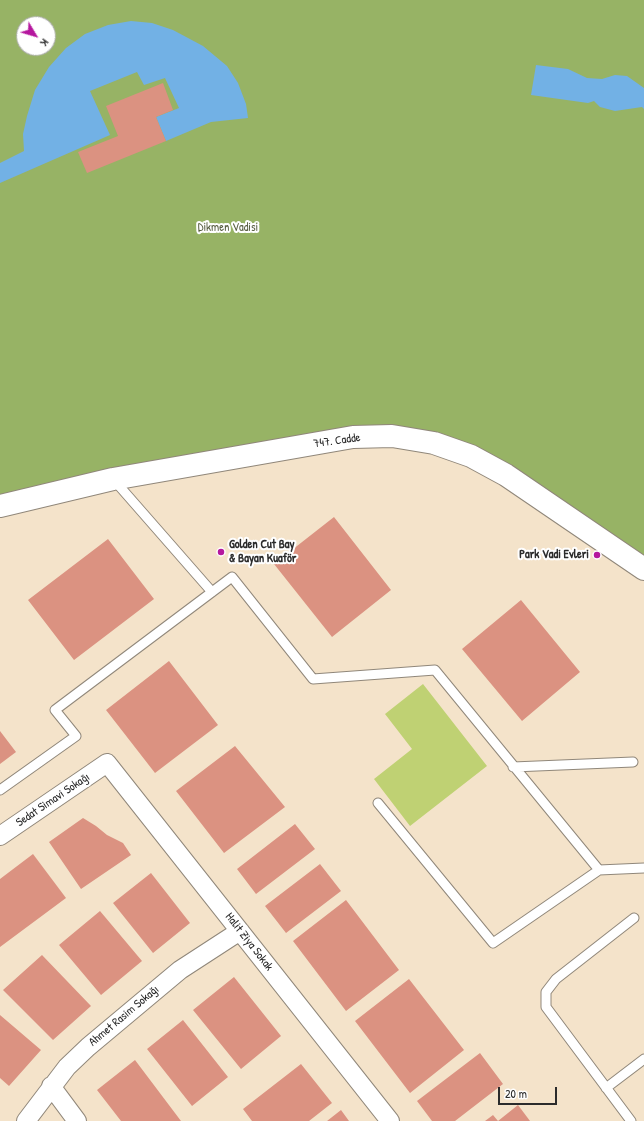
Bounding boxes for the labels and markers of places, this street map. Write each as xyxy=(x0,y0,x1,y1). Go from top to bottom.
place label: Golden Cut Bay & Bayan Kuaför xyxy=(229,538,296,566)
marker: Golden Cut Bay & Bayan Kuaför xyxy=(216,547,226,557)
place label: Park Vadi Evleri xyxy=(519,548,589,562)
marker: Park Vadi Evleri xyxy=(592,550,602,560)

